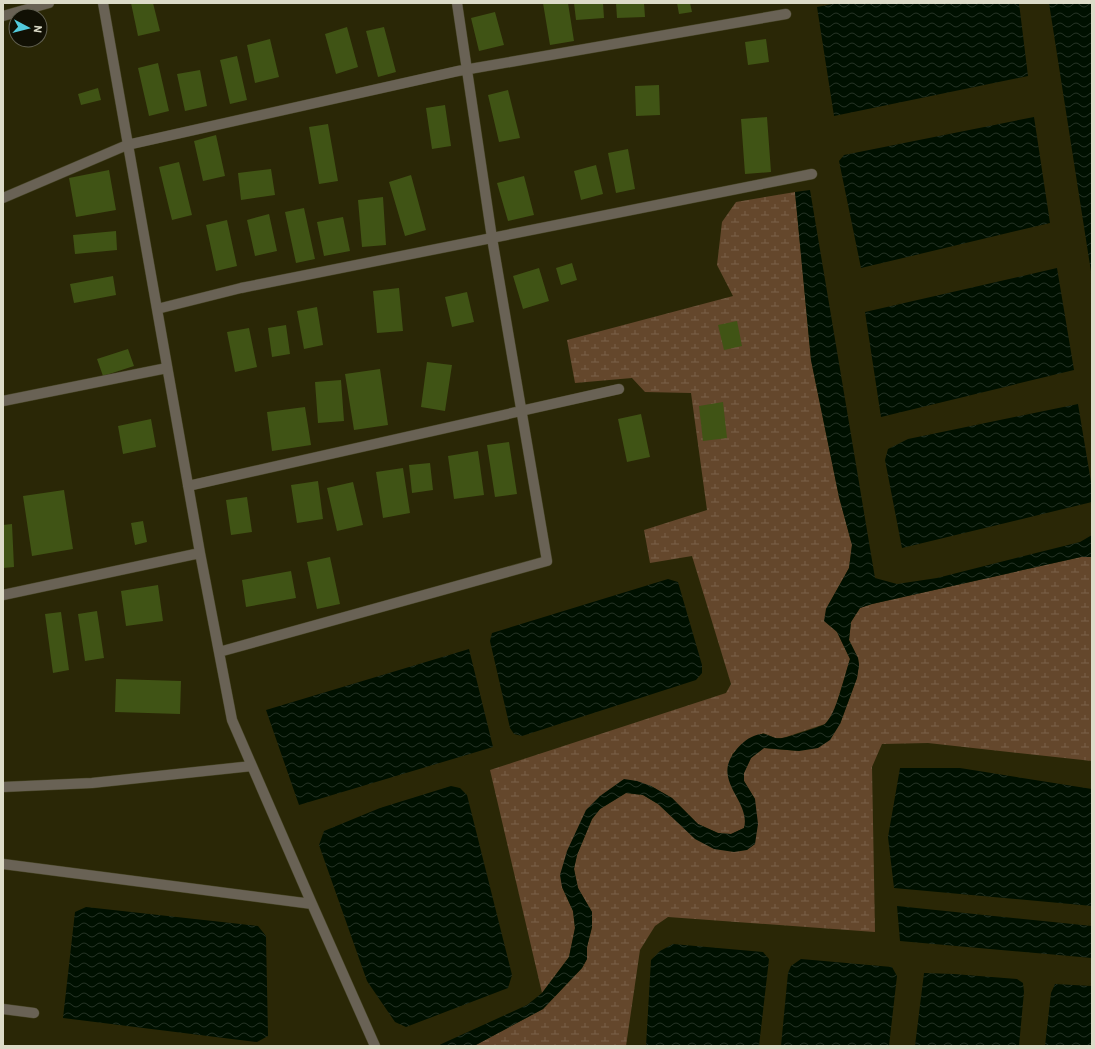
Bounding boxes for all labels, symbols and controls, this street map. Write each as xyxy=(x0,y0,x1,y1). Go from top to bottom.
north arrow xyxy=(8,8,48,48)
text: N xyxy=(32,25,45,34)

